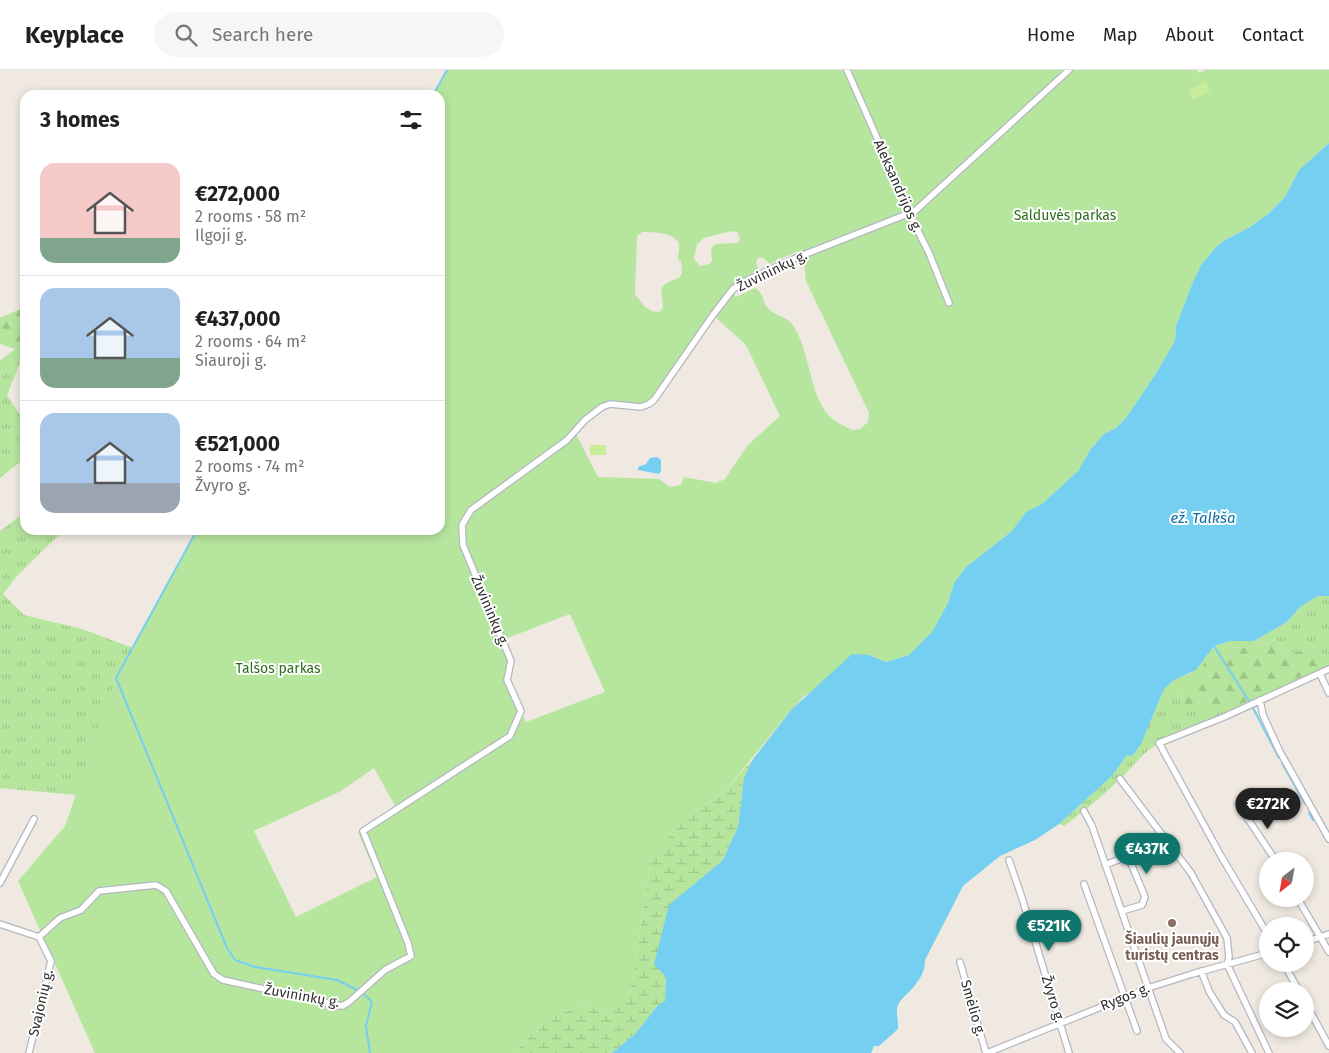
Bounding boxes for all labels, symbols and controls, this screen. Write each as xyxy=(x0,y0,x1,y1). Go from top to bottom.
search box xyxy=(154,12,504,57)
text: Keyplace xyxy=(25,21,124,49)
icon: search xyxy=(172,21,200,49)
text: Search here xyxy=(212,23,313,46)
text: Home xyxy=(1027,24,1075,46)
text: Map xyxy=(1103,24,1137,46)
text: About xyxy=(1165,24,1214,46)
text: Contact xyxy=(1242,24,1304,46)
icon: filters xyxy=(397,106,425,134)
text: 3 homes xyxy=(40,107,120,133)
street label: Aleksandrijos g. xyxy=(870,137,926,235)
text: €272,000 xyxy=(195,181,280,207)
icon: home xyxy=(80,183,140,243)
text: 2 rooms · 58 m² xyxy=(195,207,306,226)
park label: Salduvės parkas xyxy=(1014,207,1117,224)
text: Ilgoji g. xyxy=(195,226,247,245)
street label: Žuvininkų g. xyxy=(734,246,810,295)
text: €437,000 xyxy=(195,306,281,332)
icon: home xyxy=(80,308,140,368)
text: 2 rooms · 64 m² xyxy=(195,332,306,351)
text: Siauroji g. xyxy=(195,351,267,370)
text: €521,000 xyxy=(195,431,280,457)
icon: home xyxy=(80,433,140,493)
text: 2 rooms · 74 m² xyxy=(195,457,304,476)
text: Žvyro g. xyxy=(195,476,250,495)
water label: ež. Talkša xyxy=(1171,509,1235,527)
street label: Žuvininkų g. xyxy=(467,572,514,649)
park label: Talšos parkas xyxy=(235,660,321,677)
pin: €272K xyxy=(1233,788,1303,830)
text: €272K xyxy=(1246,794,1290,813)
pin: €437K xyxy=(1112,832,1182,875)
text: €437K xyxy=(1125,839,1169,858)
north arrow xyxy=(1259,852,1314,908)
map controls xyxy=(1259,852,1314,1037)
pin: €521K xyxy=(1014,910,1084,952)
text: €521K xyxy=(1027,916,1071,935)
marker: Šiaulių jaunųjų turistų centras xyxy=(1166,917,1178,929)
button: locate xyxy=(1259,917,1314,972)
place label: Šiaulių jaunųjų turistų centras xyxy=(1125,930,1219,964)
street label: Svajonių g. xyxy=(25,968,57,1038)
street label: Žvyro g. xyxy=(1038,973,1069,1025)
street label: Smėlio g. xyxy=(957,978,989,1038)
street label: Rygos g. xyxy=(1098,979,1152,1015)
street label: Žuvininkų g. xyxy=(263,980,341,1011)
button: layers xyxy=(1259,982,1314,1037)

